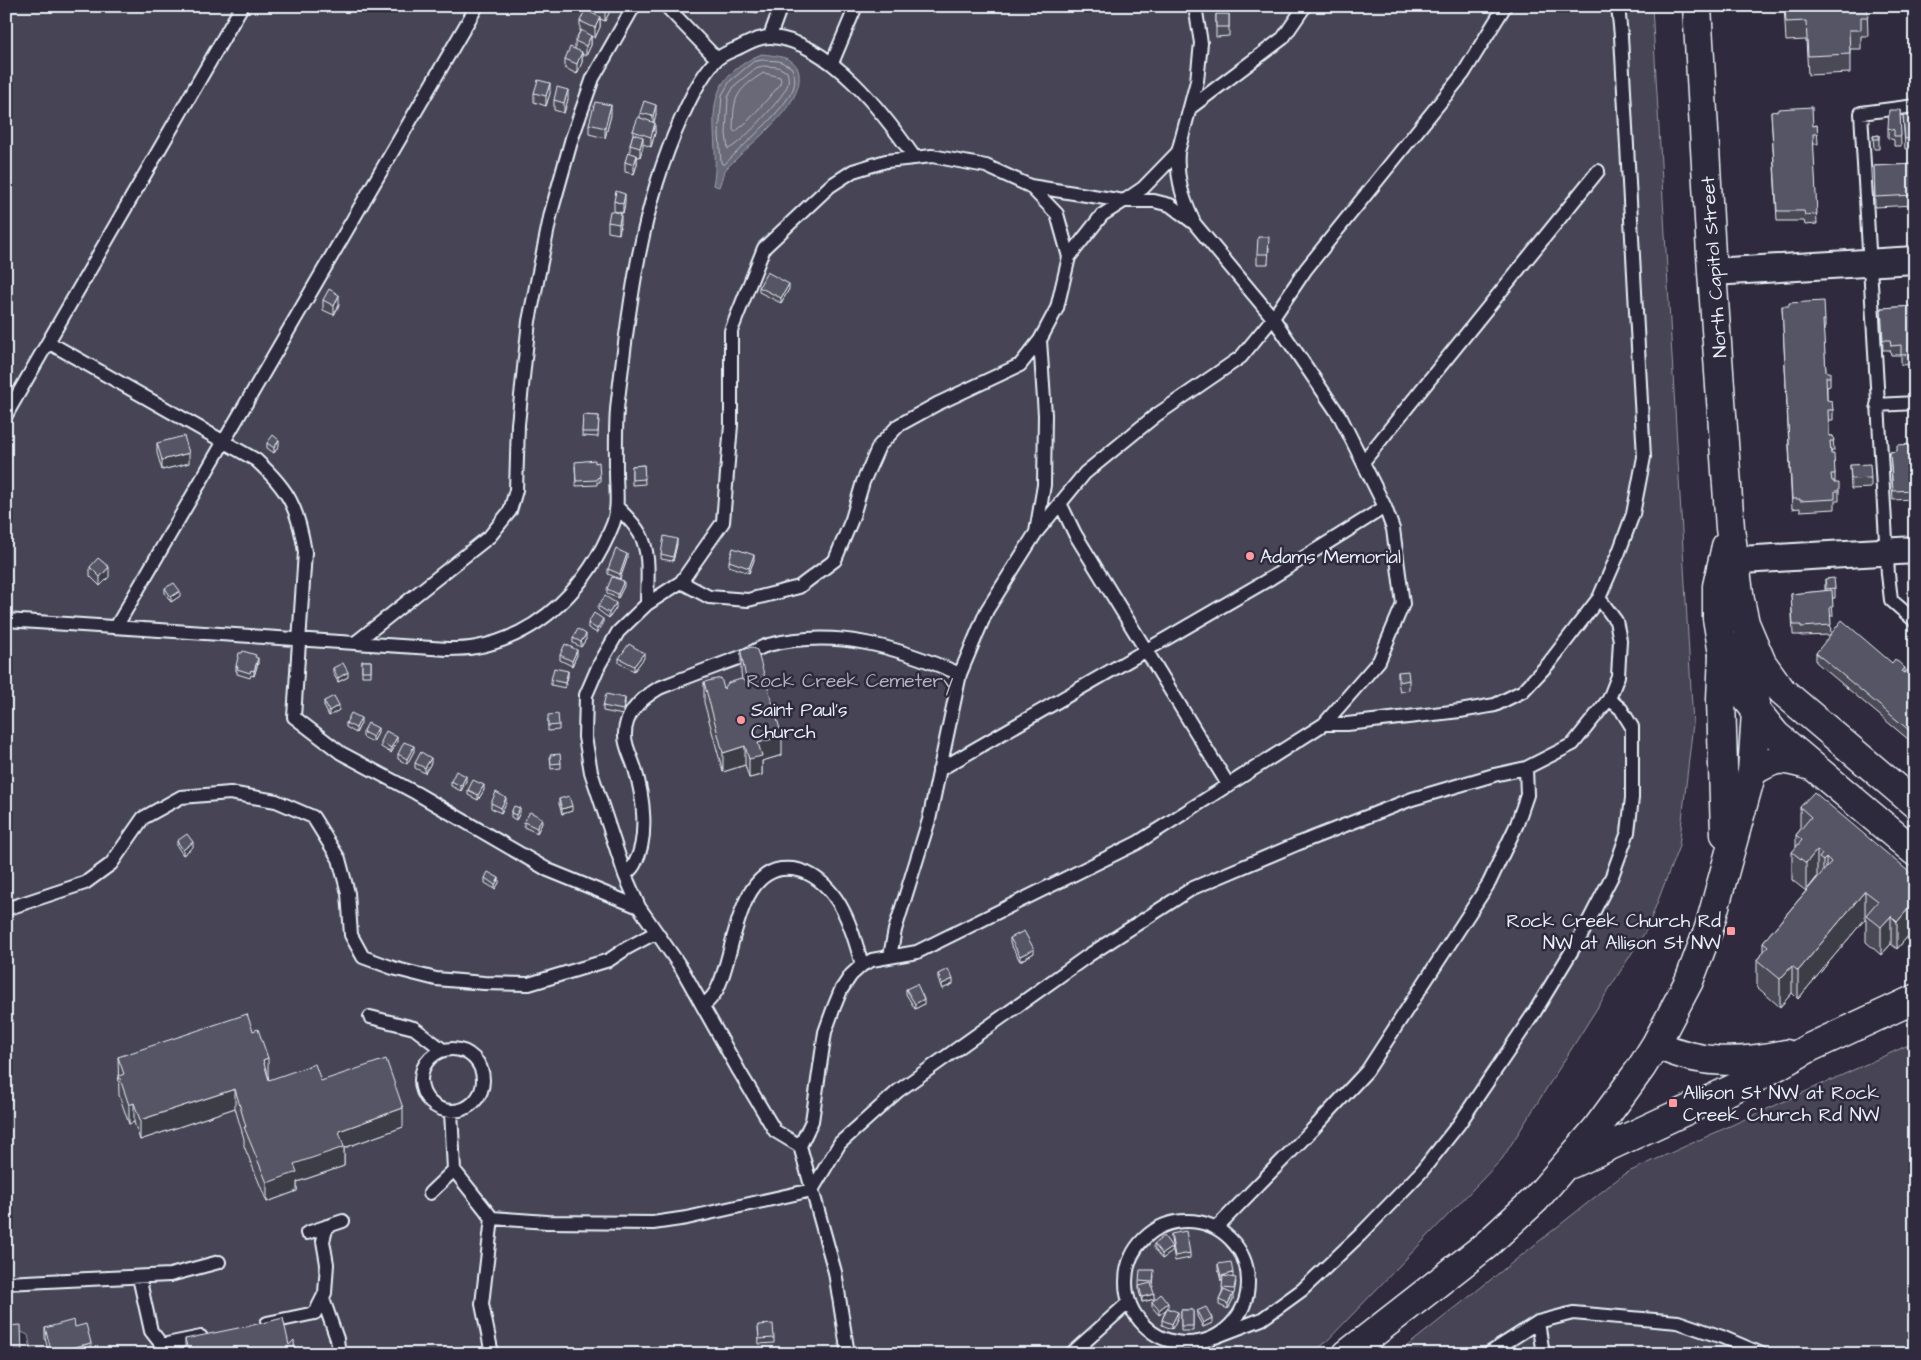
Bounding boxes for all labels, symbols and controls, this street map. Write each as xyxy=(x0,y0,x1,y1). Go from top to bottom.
street label: North Capitol Street xyxy=(1695,175,1734,359)
place label: Adams Memorial xyxy=(1260,544,1401,571)
marker: Adams Memorial xyxy=(1244,550,1256,562)
park label: Rock Creek Cemetery xyxy=(747,668,954,696)
place label: Saint Paul's Church xyxy=(751,697,848,746)
marker: Saint Paul's Church xyxy=(735,714,747,726)
place label: Rock Creek Church Rd NW at Allison St NW xyxy=(1506,908,1721,957)
marker: Rock Creek Church Rd NW at Allison St NW xyxy=(1725,925,1737,937)
place label: Allison St NW at Rock Creek Church Rd NW xyxy=(1683,1080,1880,1129)
marker: Allison St NW at Rock Creek Church Rd NW xyxy=(1667,1097,1679,1109)

